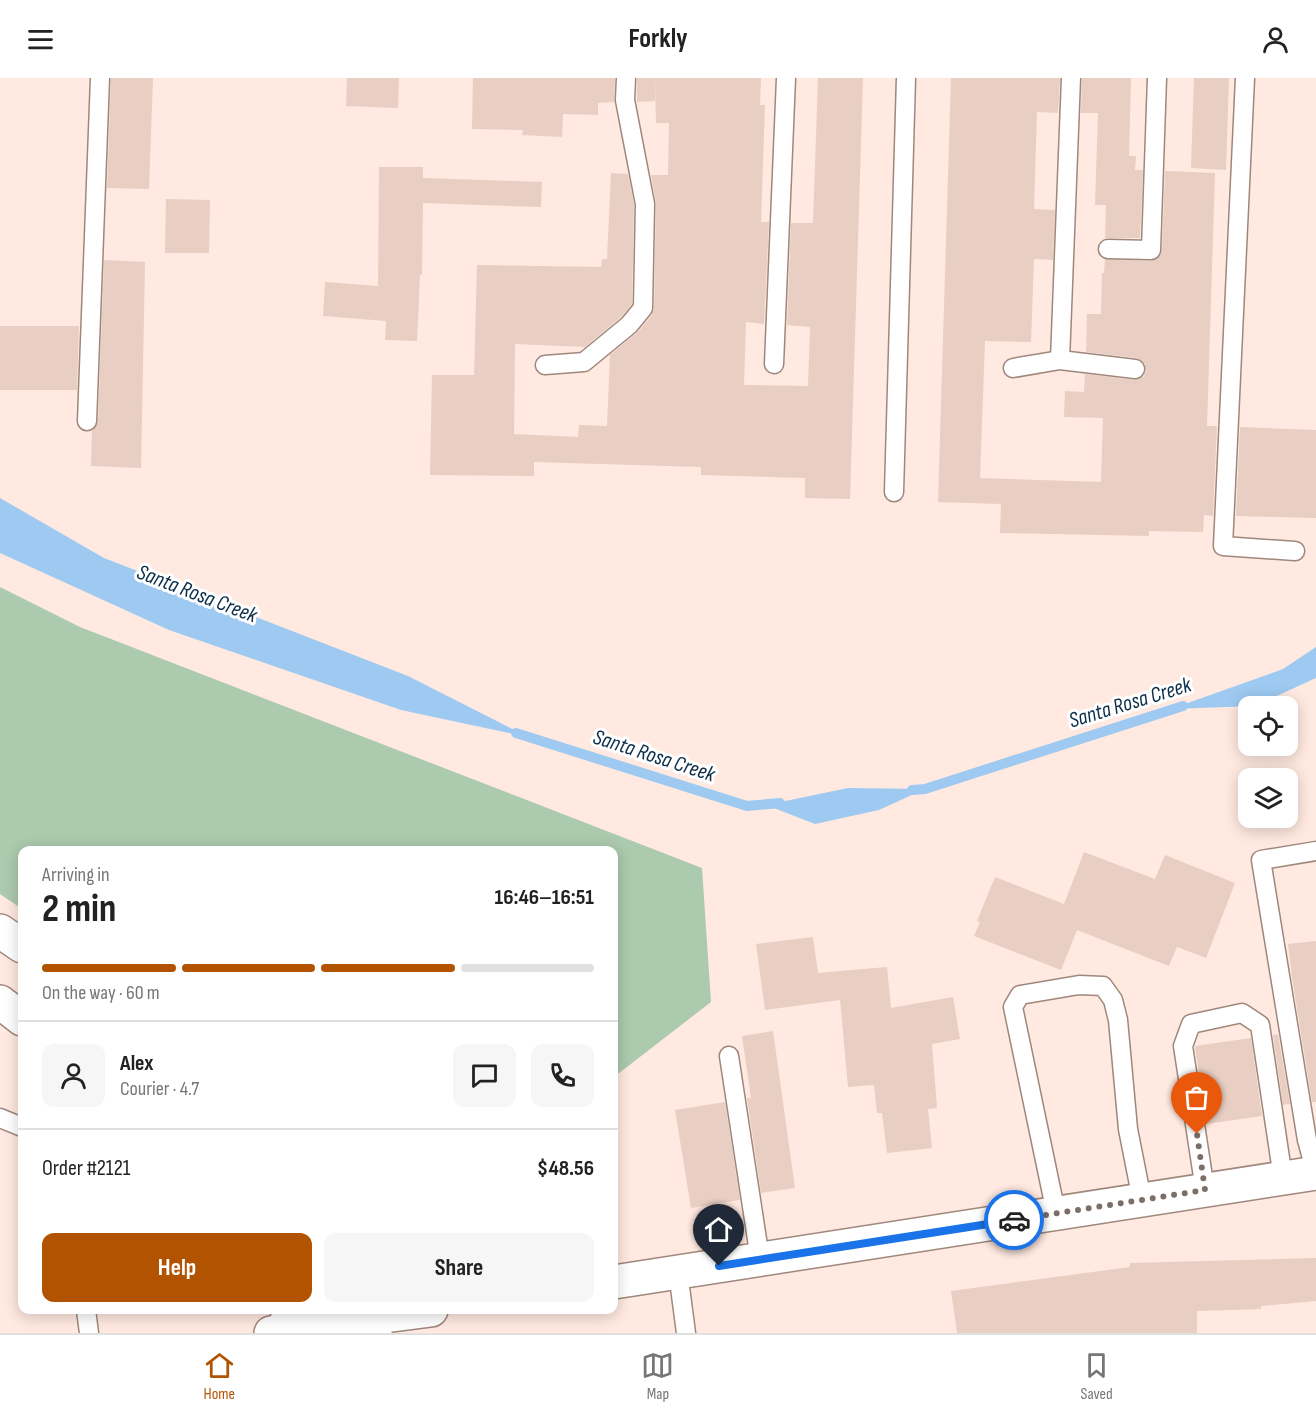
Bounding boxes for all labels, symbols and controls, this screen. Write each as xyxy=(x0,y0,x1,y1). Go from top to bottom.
icon: menu xyxy=(24,23,57,56)
text: Forkly xyxy=(629,23,687,55)
icon: person xyxy=(1259,23,1292,56)
water label: Santa Rosa Creek xyxy=(133,559,262,630)
water label: Santa Rosa Creek xyxy=(1066,671,1195,734)
map controls xyxy=(1238,696,1298,828)
button: locate xyxy=(1238,696,1298,756)
water label: Santa Rosa Creek xyxy=(590,724,719,789)
button: layers xyxy=(1238,768,1298,828)
text: Arriving in xyxy=(42,863,110,887)
text: 16:46–16:51 xyxy=(495,884,594,911)
text: 2 min xyxy=(42,886,116,933)
text: On the way · 60 m xyxy=(42,981,160,1005)
button: person xyxy=(42,1044,105,1107)
button: chat xyxy=(453,1044,516,1107)
button: phone xyxy=(531,1044,594,1107)
text: Alex xyxy=(120,1050,153,1077)
pin xyxy=(1171,1072,1222,1134)
text: Courier · 4.7 xyxy=(120,1077,199,1101)
icon: bag xyxy=(1180,1081,1213,1114)
text: Order #2121 xyxy=(42,1155,131,1182)
text: $48.56 xyxy=(537,1155,594,1182)
courier xyxy=(984,1190,1044,1250)
pin xyxy=(693,1204,744,1266)
icon: car xyxy=(998,1204,1031,1237)
icon: home xyxy=(702,1213,735,1246)
button: Help xyxy=(42,1233,312,1302)
button: Share xyxy=(324,1233,594,1302)
tab: Home xyxy=(203,1349,236,1404)
tab: Map xyxy=(641,1349,674,1404)
tab: Saved xyxy=(1080,1349,1113,1404)

